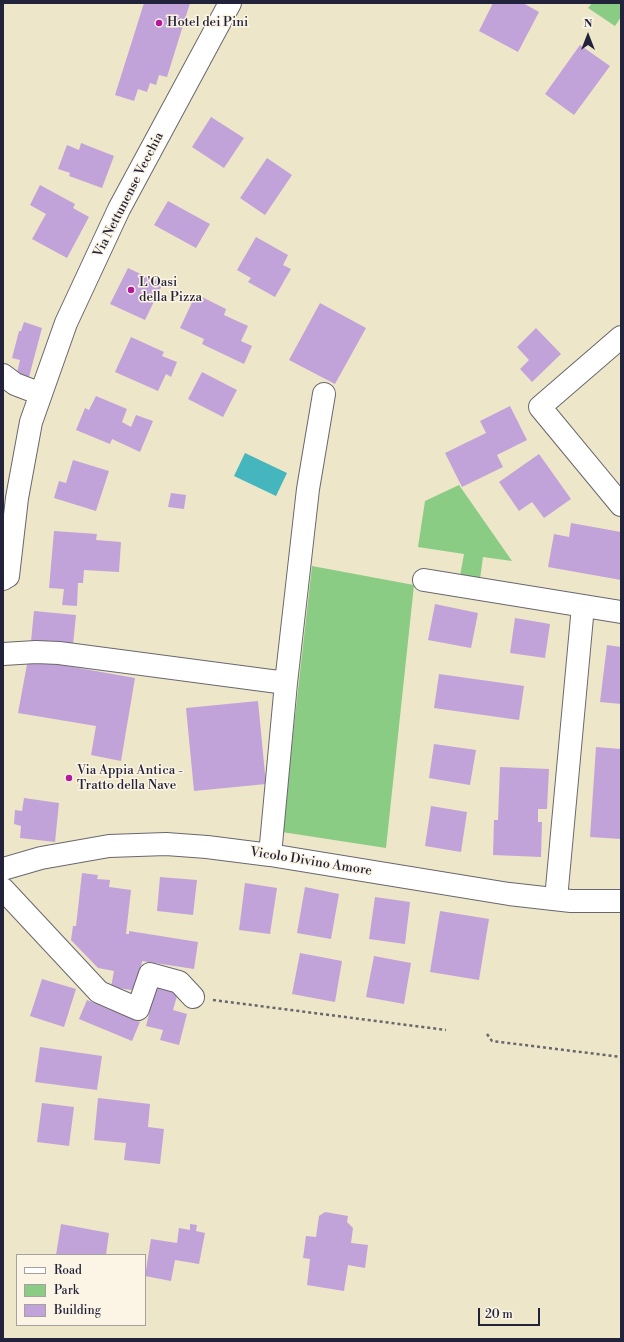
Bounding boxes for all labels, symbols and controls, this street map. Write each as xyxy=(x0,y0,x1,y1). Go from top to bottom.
place label: Hotel dei Pini xyxy=(167,15,248,31)
north arrow xyxy=(568,16,608,56)
text: N xyxy=(584,17,592,31)
marker: Hotel dei Pini xyxy=(154,18,164,28)
street label: Via Nettunense Vecchia xyxy=(91,130,167,260)
place label: L'Oasi della Pizza xyxy=(139,275,202,306)
marker: L'Oasi della Pizza xyxy=(126,285,136,295)
place label: Via Appia Antica - Tratto della Nave xyxy=(77,763,183,794)
marker: Via Appia Antica - Tratto della Nave xyxy=(64,773,74,783)
street label: Vicolo Divino Amore xyxy=(249,845,373,879)
legend xyxy=(16,1254,146,1326)
text: Road xyxy=(54,1263,82,1278)
text: Park xyxy=(54,1283,79,1298)
scale bar xyxy=(480,1300,542,1326)
text: Building xyxy=(54,1303,101,1318)
text: 20 m xyxy=(485,1307,513,1322)

